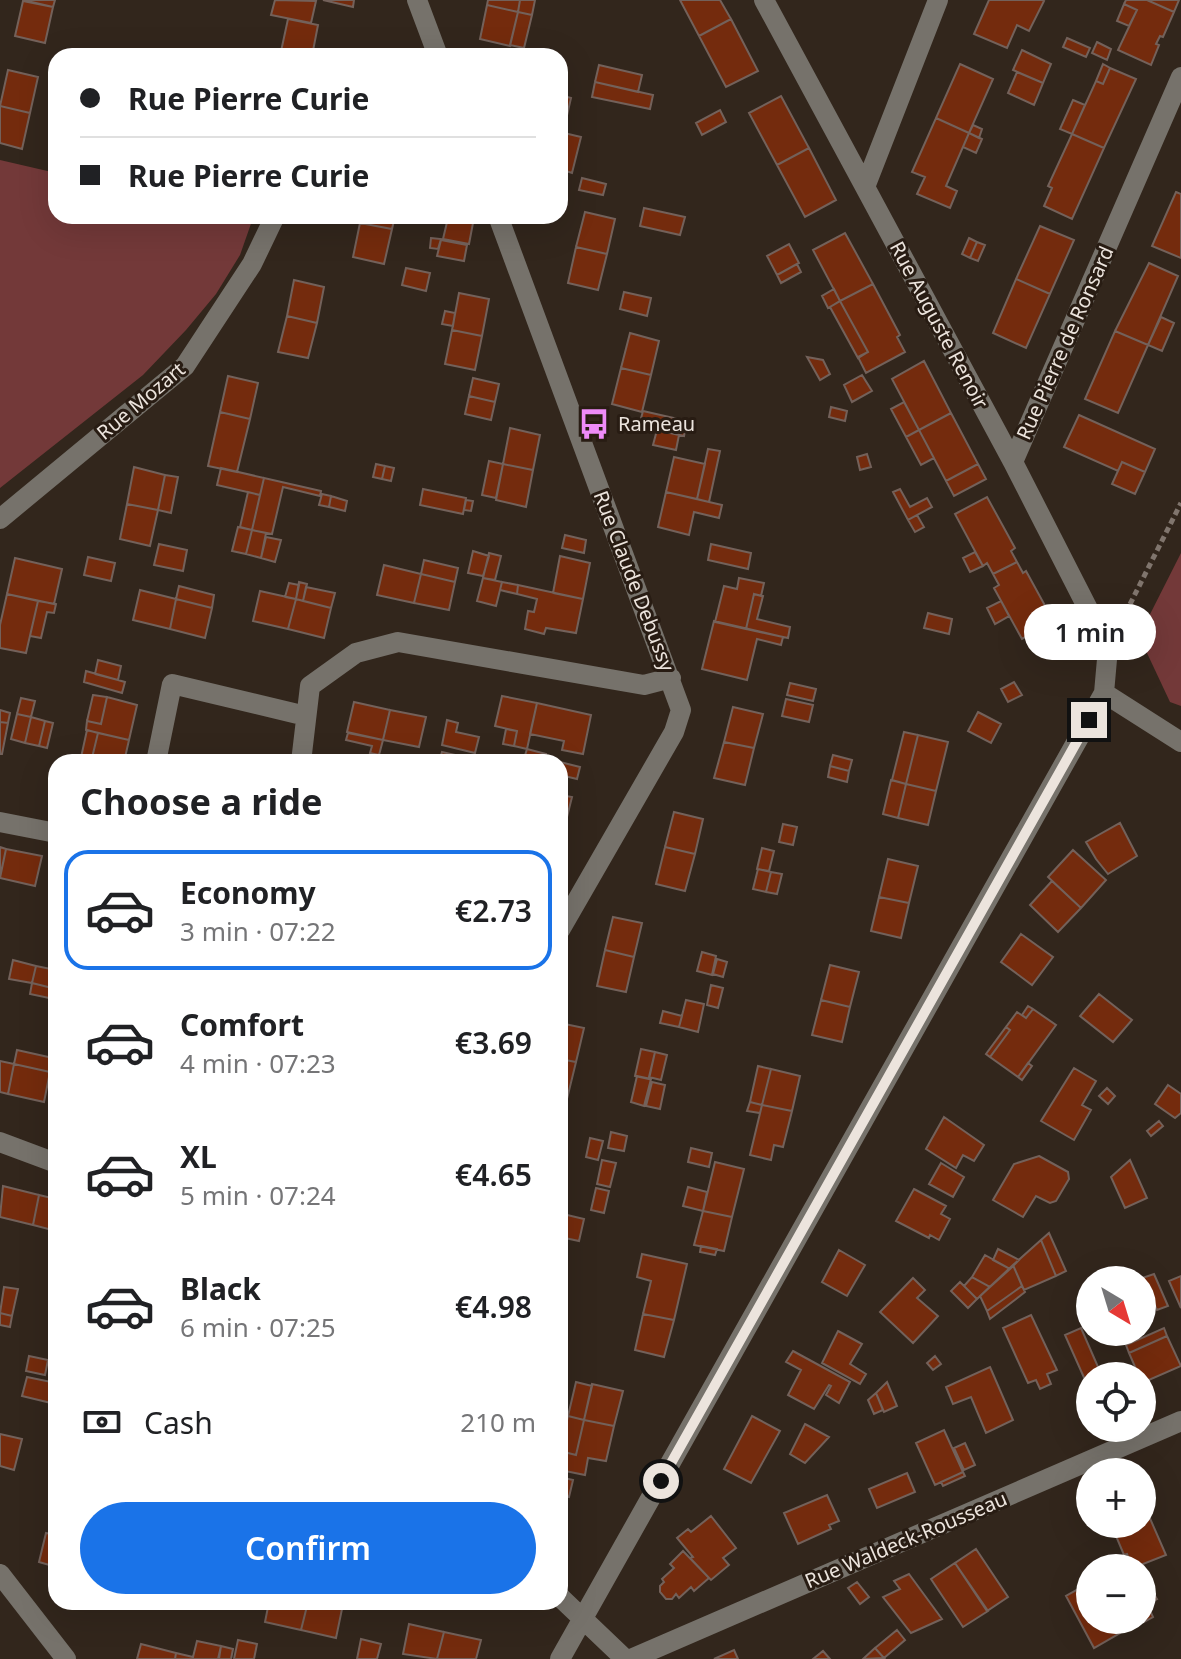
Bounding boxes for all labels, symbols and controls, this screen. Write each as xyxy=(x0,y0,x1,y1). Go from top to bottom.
text: Rue Pierre Curie xyxy=(128,78,369,119)
text: Rue Pierre Curie xyxy=(128,155,369,196)
street label: Rue Auguste Renoir xyxy=(884,236,995,413)
street label: Rue Pierre de Ronsard xyxy=(1010,242,1119,444)
street label: Rue Mozart xyxy=(91,356,191,445)
bus stop icon: Rameau xyxy=(577,407,611,441)
place label: Rameau xyxy=(618,410,695,437)
street label: Rue Claude Debussy xyxy=(588,487,682,676)
callout: 1 min xyxy=(1023,604,1155,660)
text: 1 min xyxy=(1055,614,1125,650)
route end xyxy=(1071,702,1107,738)
text: Choose a ride xyxy=(80,777,322,826)
text: Economy xyxy=(180,872,316,913)
icon: car xyxy=(84,874,156,946)
text: €2.73 xyxy=(455,890,532,931)
text: 3 min · 07:22 xyxy=(180,913,336,949)
text: Comfort xyxy=(180,1004,304,1045)
icon: car xyxy=(84,1006,156,1078)
text: €3.69 xyxy=(455,1022,532,1063)
text: 4 min · 07:23 xyxy=(180,1045,336,1081)
text: XL xyxy=(180,1136,217,1177)
icon: car xyxy=(84,1138,156,1210)
text: €4.65 xyxy=(455,1154,532,1195)
text: 5 min · 07:24 xyxy=(180,1177,336,1213)
north arrow xyxy=(1076,1266,1156,1346)
map controls xyxy=(1076,1266,1156,1634)
text: Black xyxy=(180,1268,261,1309)
icon: car xyxy=(84,1270,156,1342)
text: €4.98 xyxy=(455,1286,532,1327)
text: 6 min · 07:25 xyxy=(180,1309,336,1345)
button: locate xyxy=(1076,1362,1156,1442)
icon: cash xyxy=(80,1400,124,1444)
text: Cash xyxy=(144,1402,213,1443)
text: 210 m xyxy=(460,1404,536,1440)
button: + xyxy=(1076,1458,1156,1538)
route start xyxy=(643,1463,679,1499)
street label: Rue Waldeck-Rousseau xyxy=(801,1485,1011,1594)
button: Confirm xyxy=(80,1502,536,1594)
button: − xyxy=(1076,1554,1156,1634)

